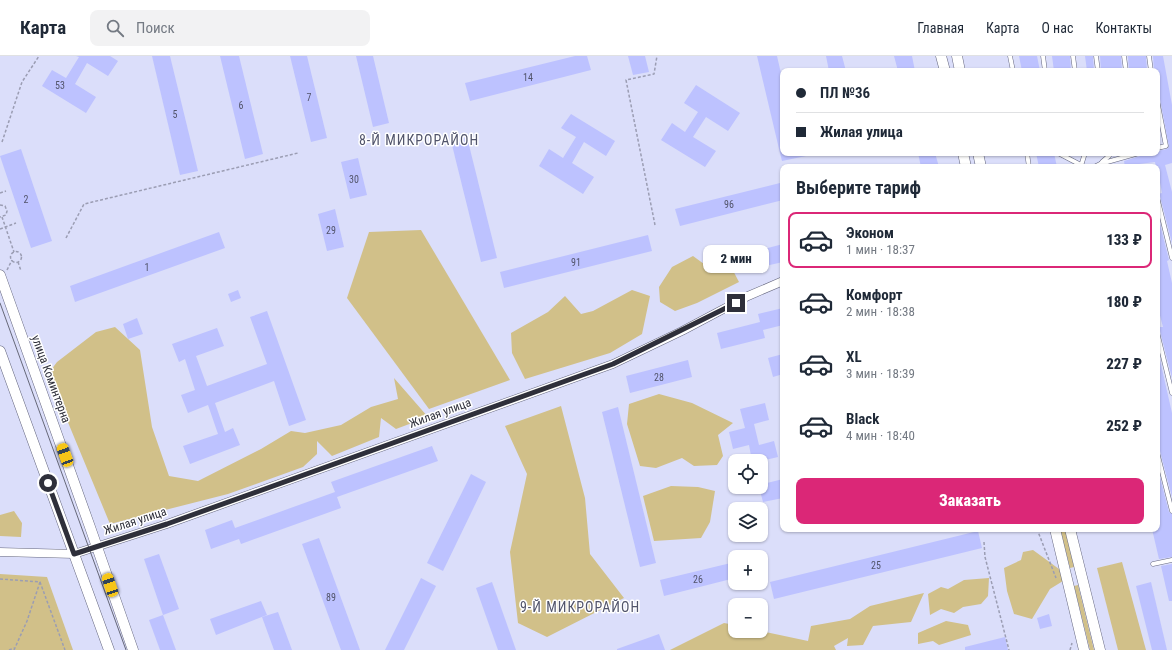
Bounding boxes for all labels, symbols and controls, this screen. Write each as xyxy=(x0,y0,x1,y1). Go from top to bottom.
search box xyxy=(90,10,370,46)
text: Карта xyxy=(20,16,66,39)
icon: search xyxy=(104,17,126,39)
text: Поиск xyxy=(136,19,175,37)
text: Главная xyxy=(917,20,964,36)
text: Карта xyxy=(986,20,1019,36)
text: О нас xyxy=(1041,20,1073,36)
text: Контакты xyxy=(1095,20,1152,36)
house number: 14 xyxy=(523,72,533,83)
house number: 53 xyxy=(55,80,65,91)
text: ПЛ №36 xyxy=(820,84,870,102)
house number: 7 xyxy=(307,92,312,103)
house number: 6 xyxy=(239,100,244,111)
house number: 5 xyxy=(173,109,178,120)
text: Жилая улица xyxy=(820,123,903,141)
district label: 8-Й МИКРОРАЙОН xyxy=(359,132,479,148)
house number: 30 xyxy=(349,174,359,185)
text: Выберите тариф xyxy=(796,177,921,198)
house number: 2 xyxy=(24,194,29,205)
house number: 96 xyxy=(724,199,734,210)
icon: car xyxy=(798,222,834,258)
text: Эконом xyxy=(846,224,894,242)
house number: 29 xyxy=(326,225,336,236)
text: 133 ₽ xyxy=(1106,231,1142,249)
text: 1 мин · 18:37 xyxy=(846,242,915,257)
callout: 2 мин xyxy=(703,245,769,273)
text: 2 мин xyxy=(720,251,752,266)
house number: 91 xyxy=(571,257,581,268)
house number: 1 xyxy=(145,262,149,273)
icon: car xyxy=(798,284,834,320)
text: Комфорт xyxy=(846,286,903,304)
text: 180 ₽ xyxy=(1106,293,1142,311)
route end xyxy=(727,294,745,312)
text: 2 мин · 18:38 xyxy=(846,304,915,319)
street label: улица Коминтерна xyxy=(29,333,73,425)
icon: car xyxy=(798,346,834,382)
text: XL xyxy=(846,348,862,366)
text: 227 ₽ xyxy=(1106,355,1142,373)
text: 3 мин · 18:39 xyxy=(846,366,915,381)
house number: 28 xyxy=(654,372,664,383)
street label: Жилая улица xyxy=(407,395,473,431)
icon: car xyxy=(798,408,834,444)
text: Black xyxy=(846,410,879,428)
text: 252 ₽ xyxy=(1106,417,1142,435)
text: 4 мин · 18:40 xyxy=(846,428,915,443)
car xyxy=(55,442,75,468)
map controls xyxy=(728,454,768,638)
button: locate xyxy=(728,454,768,494)
route start xyxy=(39,474,57,492)
button: Заказать xyxy=(796,478,1144,524)
button: layers xyxy=(728,502,768,542)
street label: Жилая улица xyxy=(102,504,168,538)
button: + xyxy=(728,550,768,590)
house number: 25 xyxy=(871,560,881,571)
car xyxy=(100,572,120,598)
house number: 26 xyxy=(693,574,703,585)
house number: 89 xyxy=(326,592,336,603)
button: − xyxy=(728,598,768,638)
district label: 9-Й МИКРОРАЙОН xyxy=(520,599,640,615)

